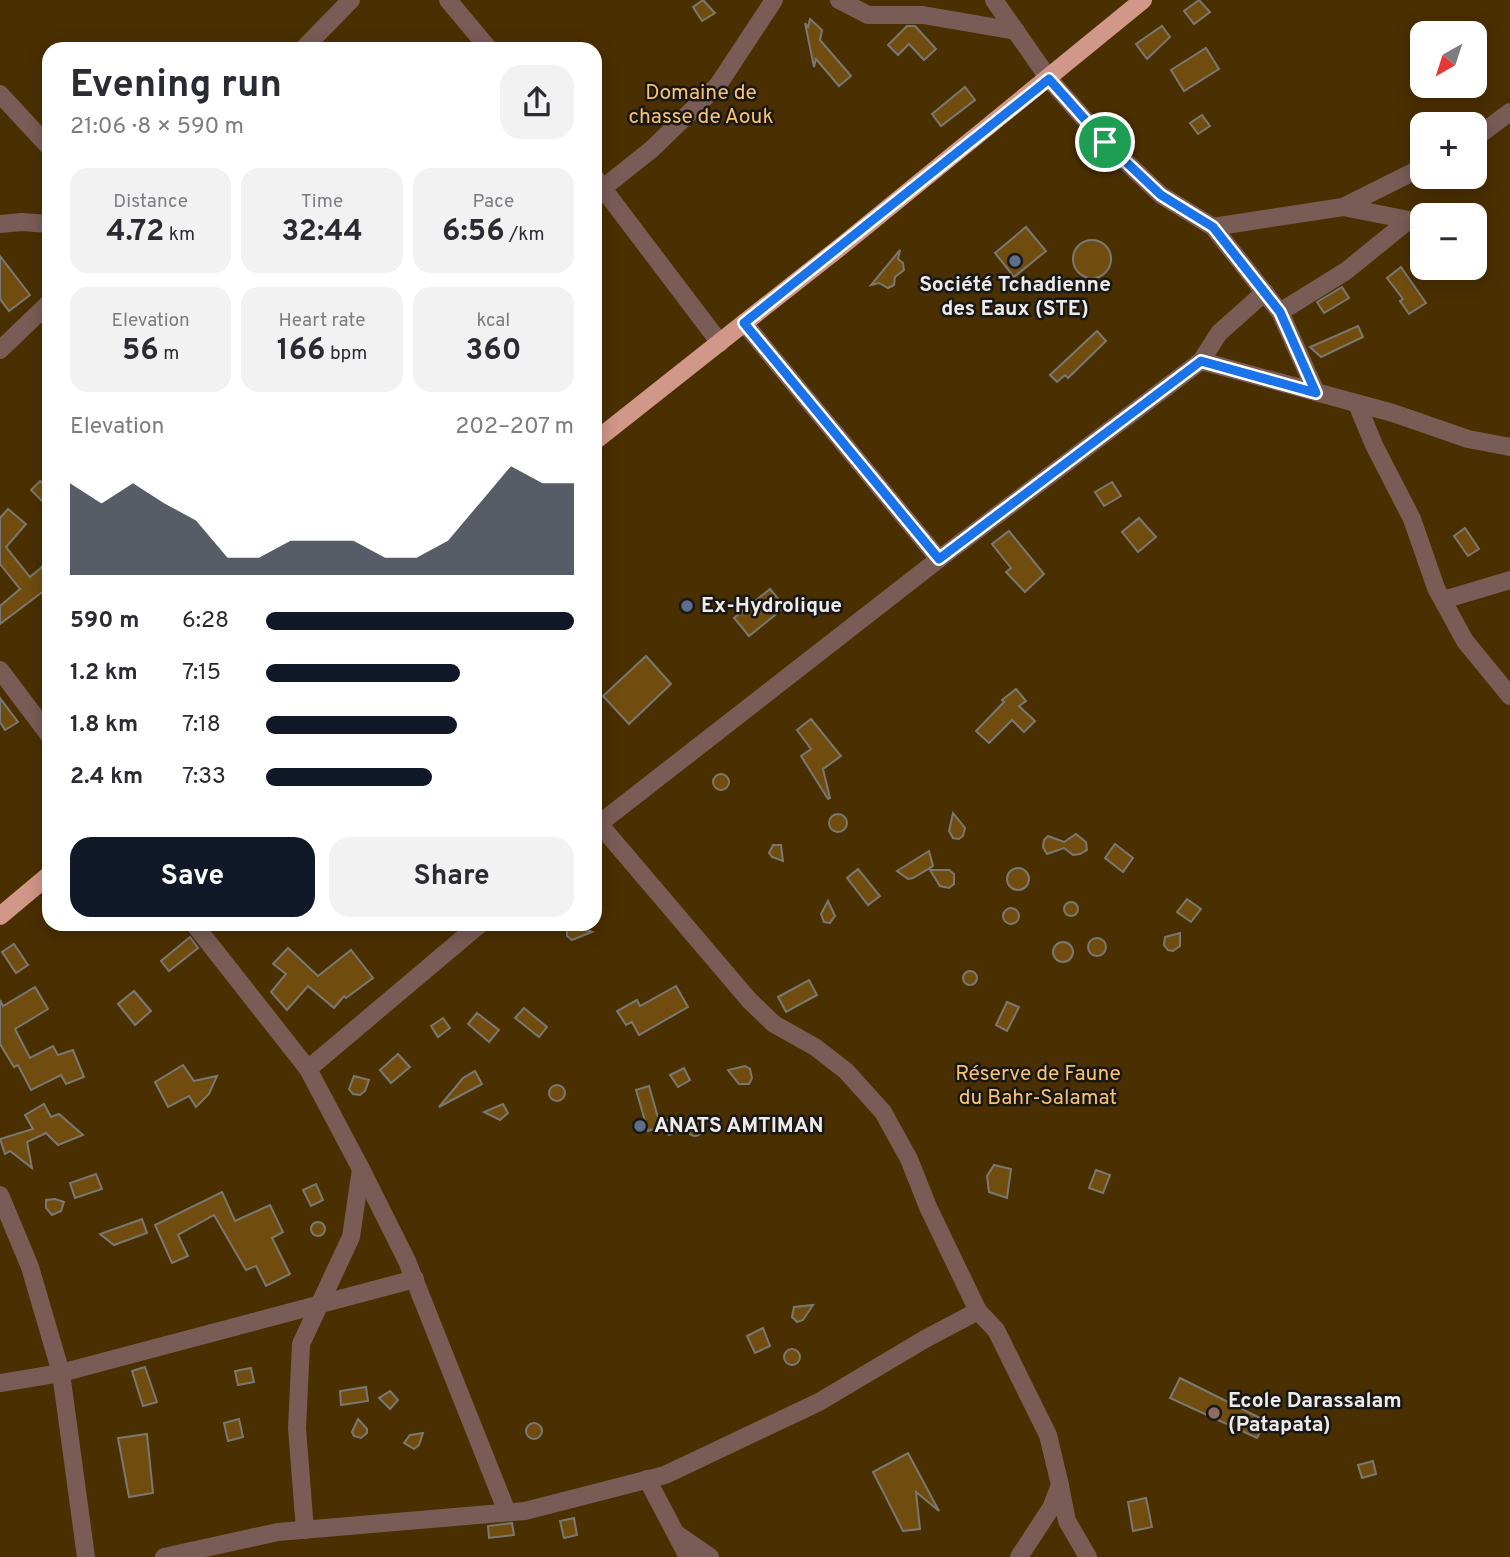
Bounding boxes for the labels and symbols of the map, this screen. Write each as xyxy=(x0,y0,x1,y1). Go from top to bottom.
north arrow xyxy=(1410,21,1488,98)
park label: Domaine de chasse de Aouk xyxy=(628,80,774,131)
pin xyxy=(1075,112,1135,172)
marker: Société Tchadienne des Eaux (STE) xyxy=(1007,253,1023,269)
place label: Société Tchadienne des Eaux (STE) xyxy=(919,272,1111,323)
place label: Ex-Hydrolique xyxy=(701,593,842,620)
marker: Ex-Hydrolique xyxy=(679,598,695,614)
park label: Réserve de Faune du Bahr-Salamat xyxy=(955,1061,1121,1112)
place label: ANATS AMTIMAN xyxy=(654,1113,824,1140)
marker: ANATS AMTIMAN xyxy=(632,1118,648,1134)
place label: Ecole Darassalam (Patapata) xyxy=(1228,1388,1402,1439)
marker: Ecole Darassalam (Patapata) xyxy=(1206,1405,1222,1421)

